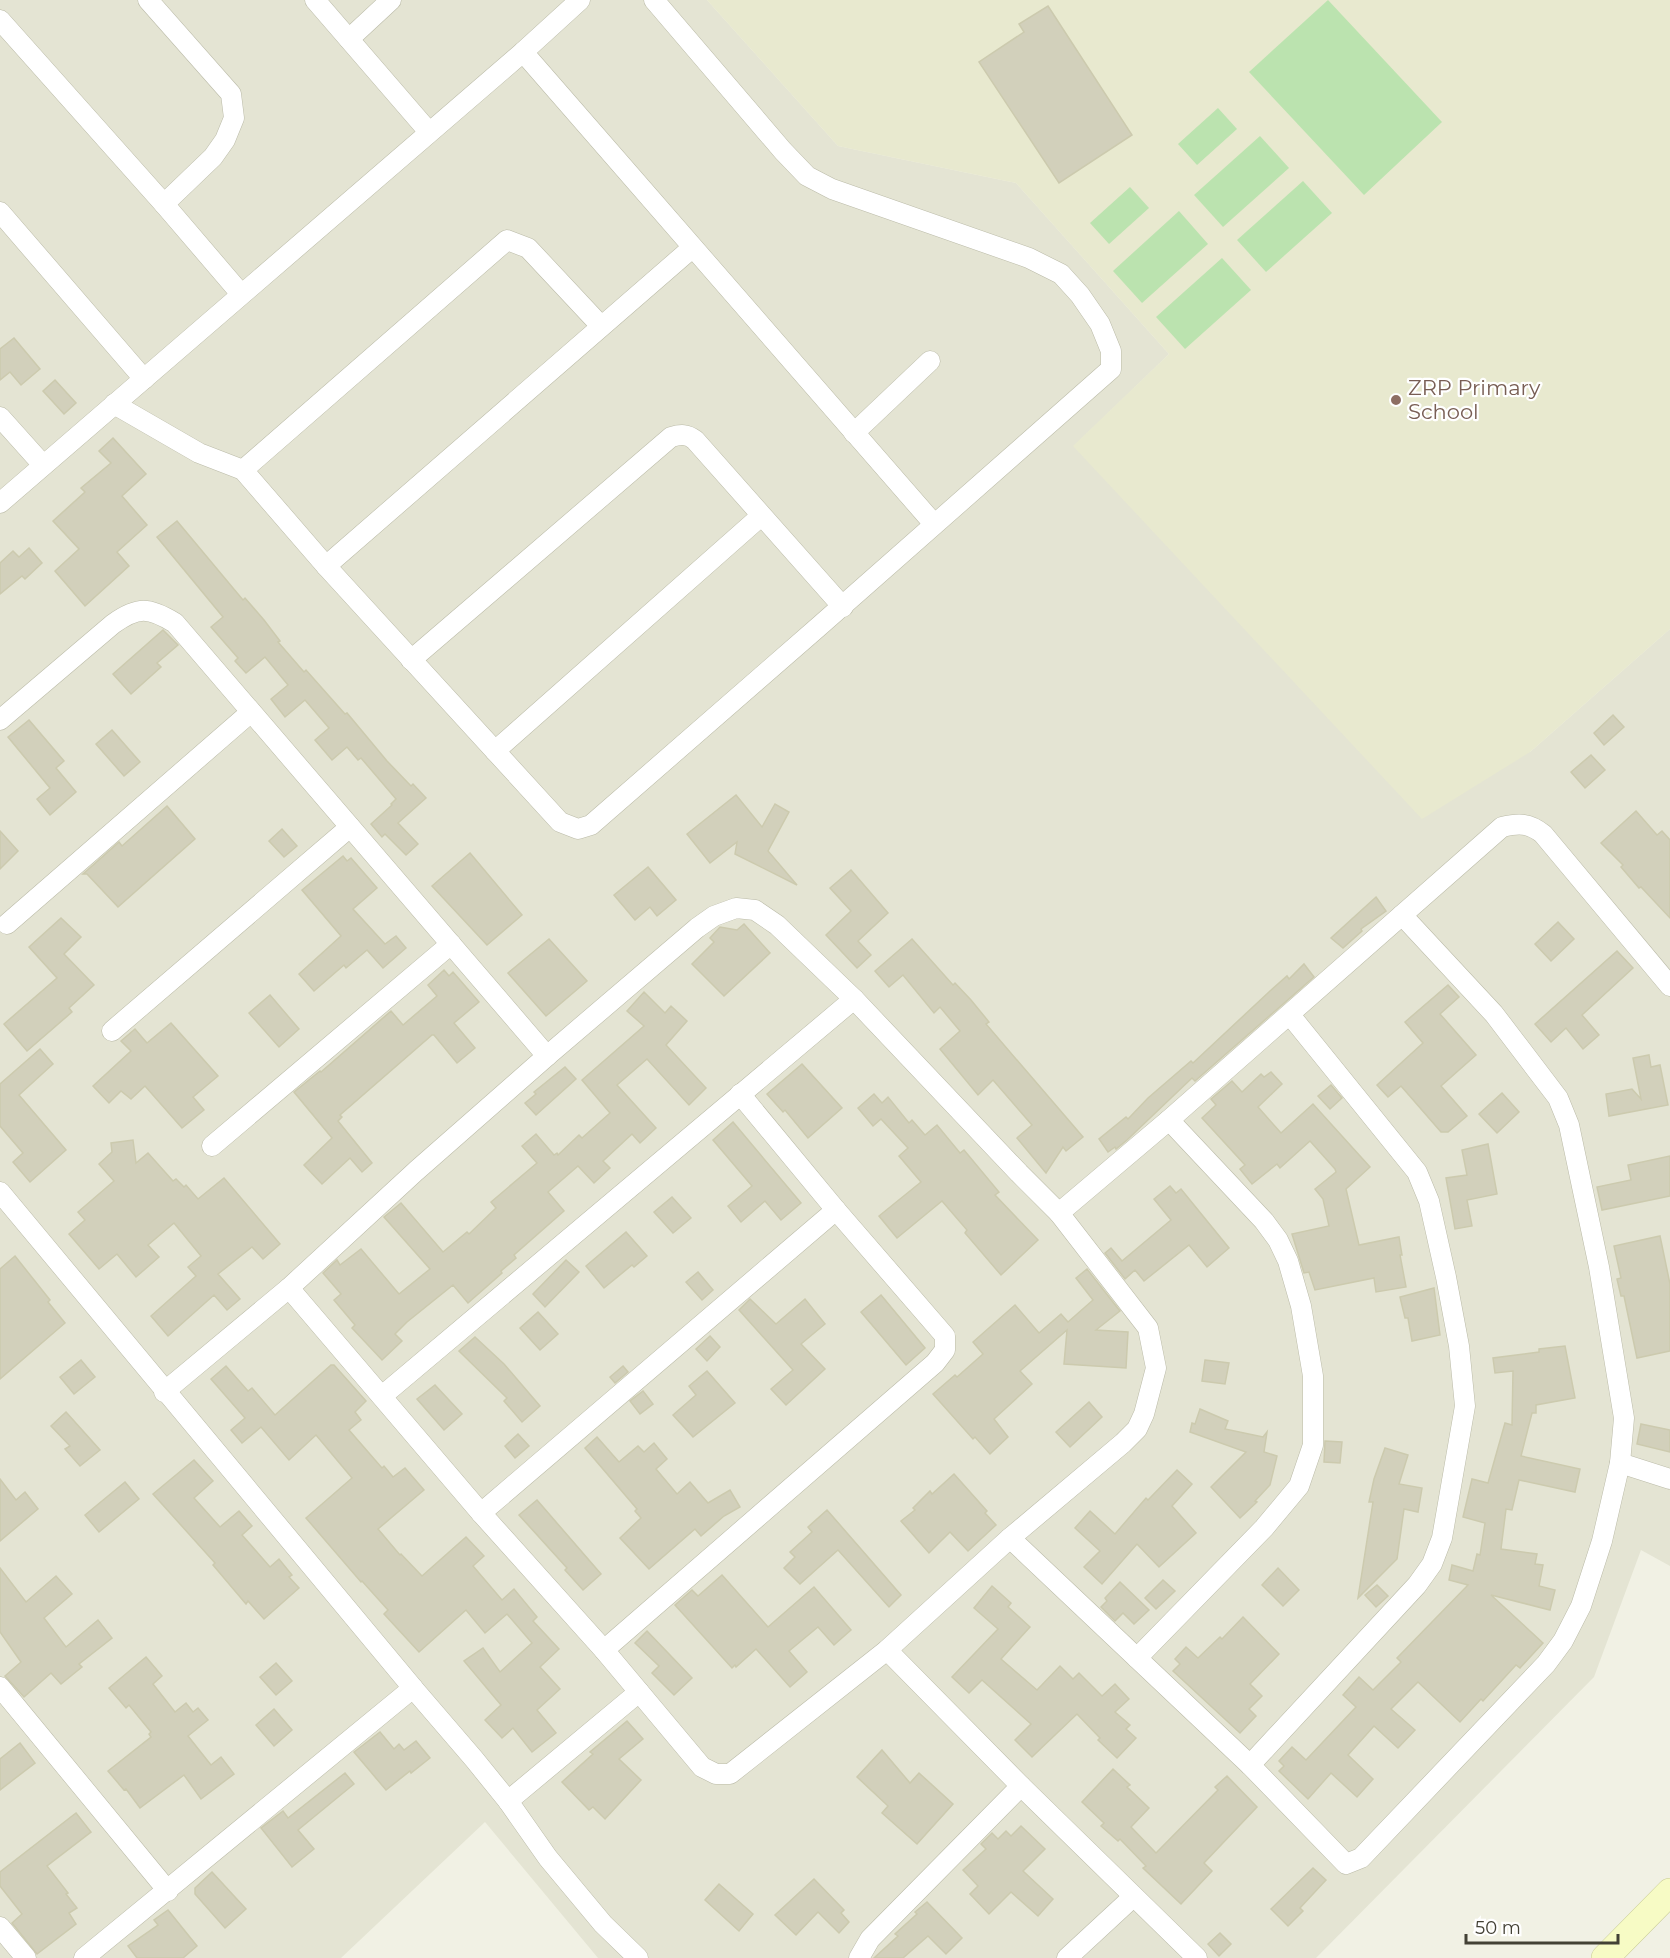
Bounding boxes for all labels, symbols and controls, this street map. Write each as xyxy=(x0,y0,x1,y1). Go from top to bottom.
place label: ZRP Primary School xyxy=(1408,375,1541,424)
marker: ZRP Primary School xyxy=(1389,393,1403,407)
scale bar xyxy=(1466,1907,1618,1945)
text: 50 m xyxy=(1475,1917,1521,1939)

